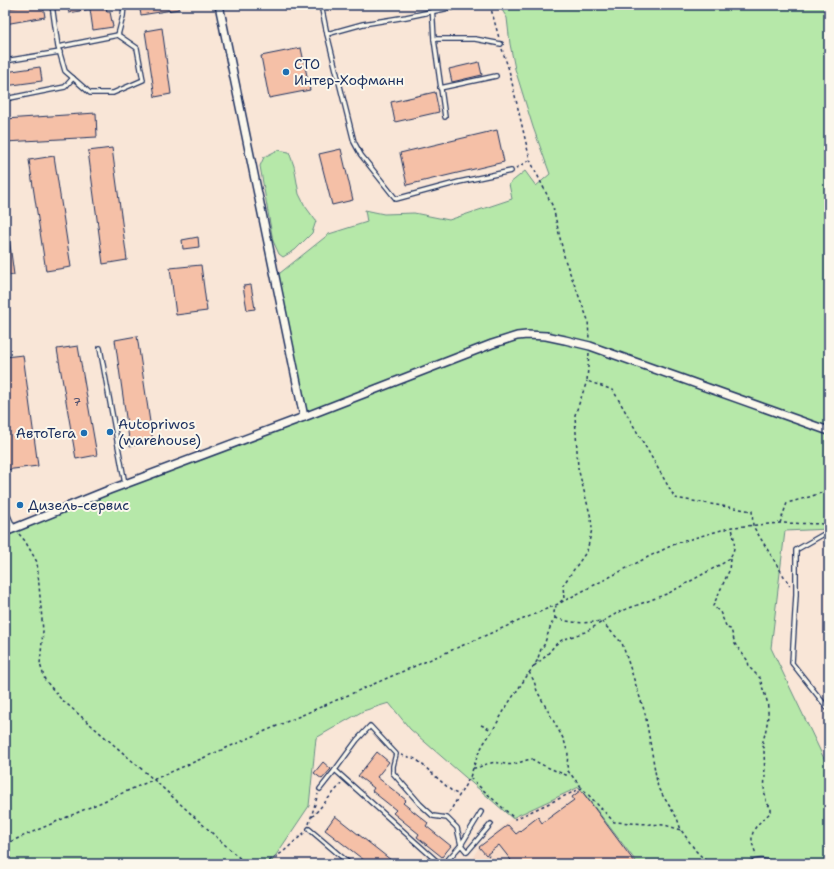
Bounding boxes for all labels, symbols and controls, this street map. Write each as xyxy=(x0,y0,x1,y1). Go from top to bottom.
place label: СТО Интер-Хофманн xyxy=(294,55,404,89)
marker: СТО Интер-Хофманн xyxy=(281,67,291,77)
house number: 7 xyxy=(73,394,81,410)
place label: Autopriwos (warehouse) xyxy=(118,415,201,449)
place label: АвтоТега xyxy=(16,424,76,442)
marker: Autopriwos (warehouse) xyxy=(105,427,115,437)
marker: АвтоТега xyxy=(79,428,89,438)
place label: Дизель-сервис xyxy=(28,496,129,514)
marker: Дизель-сервис xyxy=(15,500,25,510)

